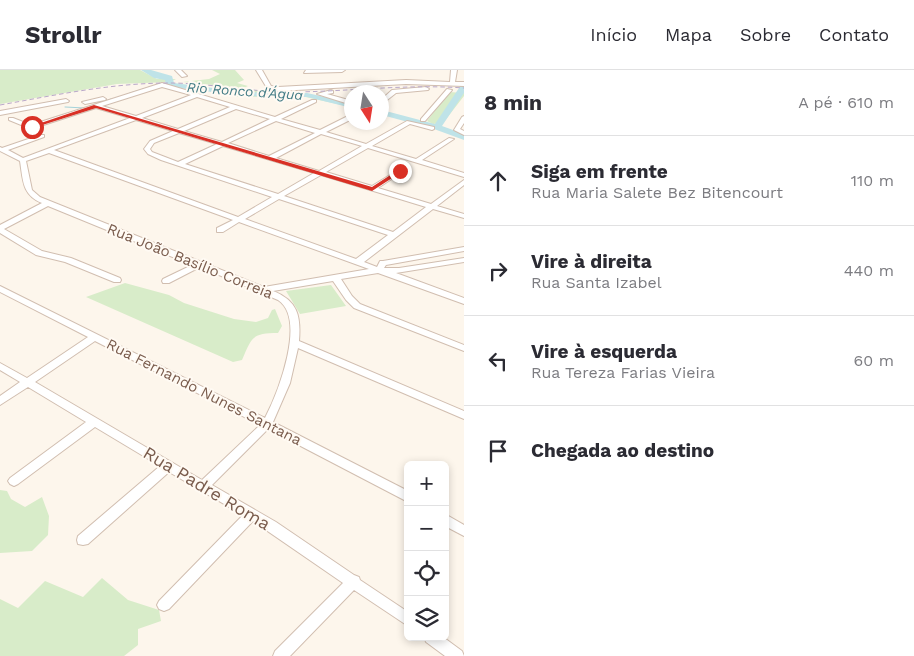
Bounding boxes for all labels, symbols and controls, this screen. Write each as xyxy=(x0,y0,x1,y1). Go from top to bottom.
text: Strollr xyxy=(25,21,102,49)
text: Início xyxy=(590,24,637,45)
text: Mapa xyxy=(665,24,712,45)
text: Sobre xyxy=(740,24,791,45)
text: Contato xyxy=(819,24,889,45)
water label: Rio Ronco d'Água xyxy=(186,79,304,103)
north arrow xyxy=(344,85,389,130)
text: 8 min xyxy=(484,90,542,115)
text: A pé · 610 m xyxy=(798,93,894,112)
route start xyxy=(21,116,44,139)
route end xyxy=(389,160,412,183)
text: Siga em frente xyxy=(531,160,668,183)
icon: ahead xyxy=(484,167,512,195)
text: 110 m xyxy=(851,171,894,190)
text: Rua Maria Salete Bez Bitencourt xyxy=(531,183,783,202)
street label: Rua João Basílio Correia xyxy=(104,219,276,303)
text: Vire à direita xyxy=(531,250,652,273)
icon: right xyxy=(484,257,512,285)
text: 440 m xyxy=(844,261,894,280)
text: Rua Santa Izabel xyxy=(531,273,662,292)
street label: Rua Fernando Nunes Santana xyxy=(103,335,305,449)
text: Vire à esquerda xyxy=(531,340,677,363)
icon: left xyxy=(484,347,512,375)
text: 60 m xyxy=(854,351,894,370)
text: Rua Tereza Farias Vieira xyxy=(531,363,715,382)
icon: arrive xyxy=(484,437,512,465)
text: Chegada ao destino xyxy=(531,439,714,462)
street label: Rua Padre Roma xyxy=(140,442,274,534)
map controls xyxy=(404,461,449,641)
button: + xyxy=(404,461,449,506)
button: − xyxy=(404,506,449,551)
button: locate xyxy=(404,551,449,596)
button: layers xyxy=(404,596,449,641)

